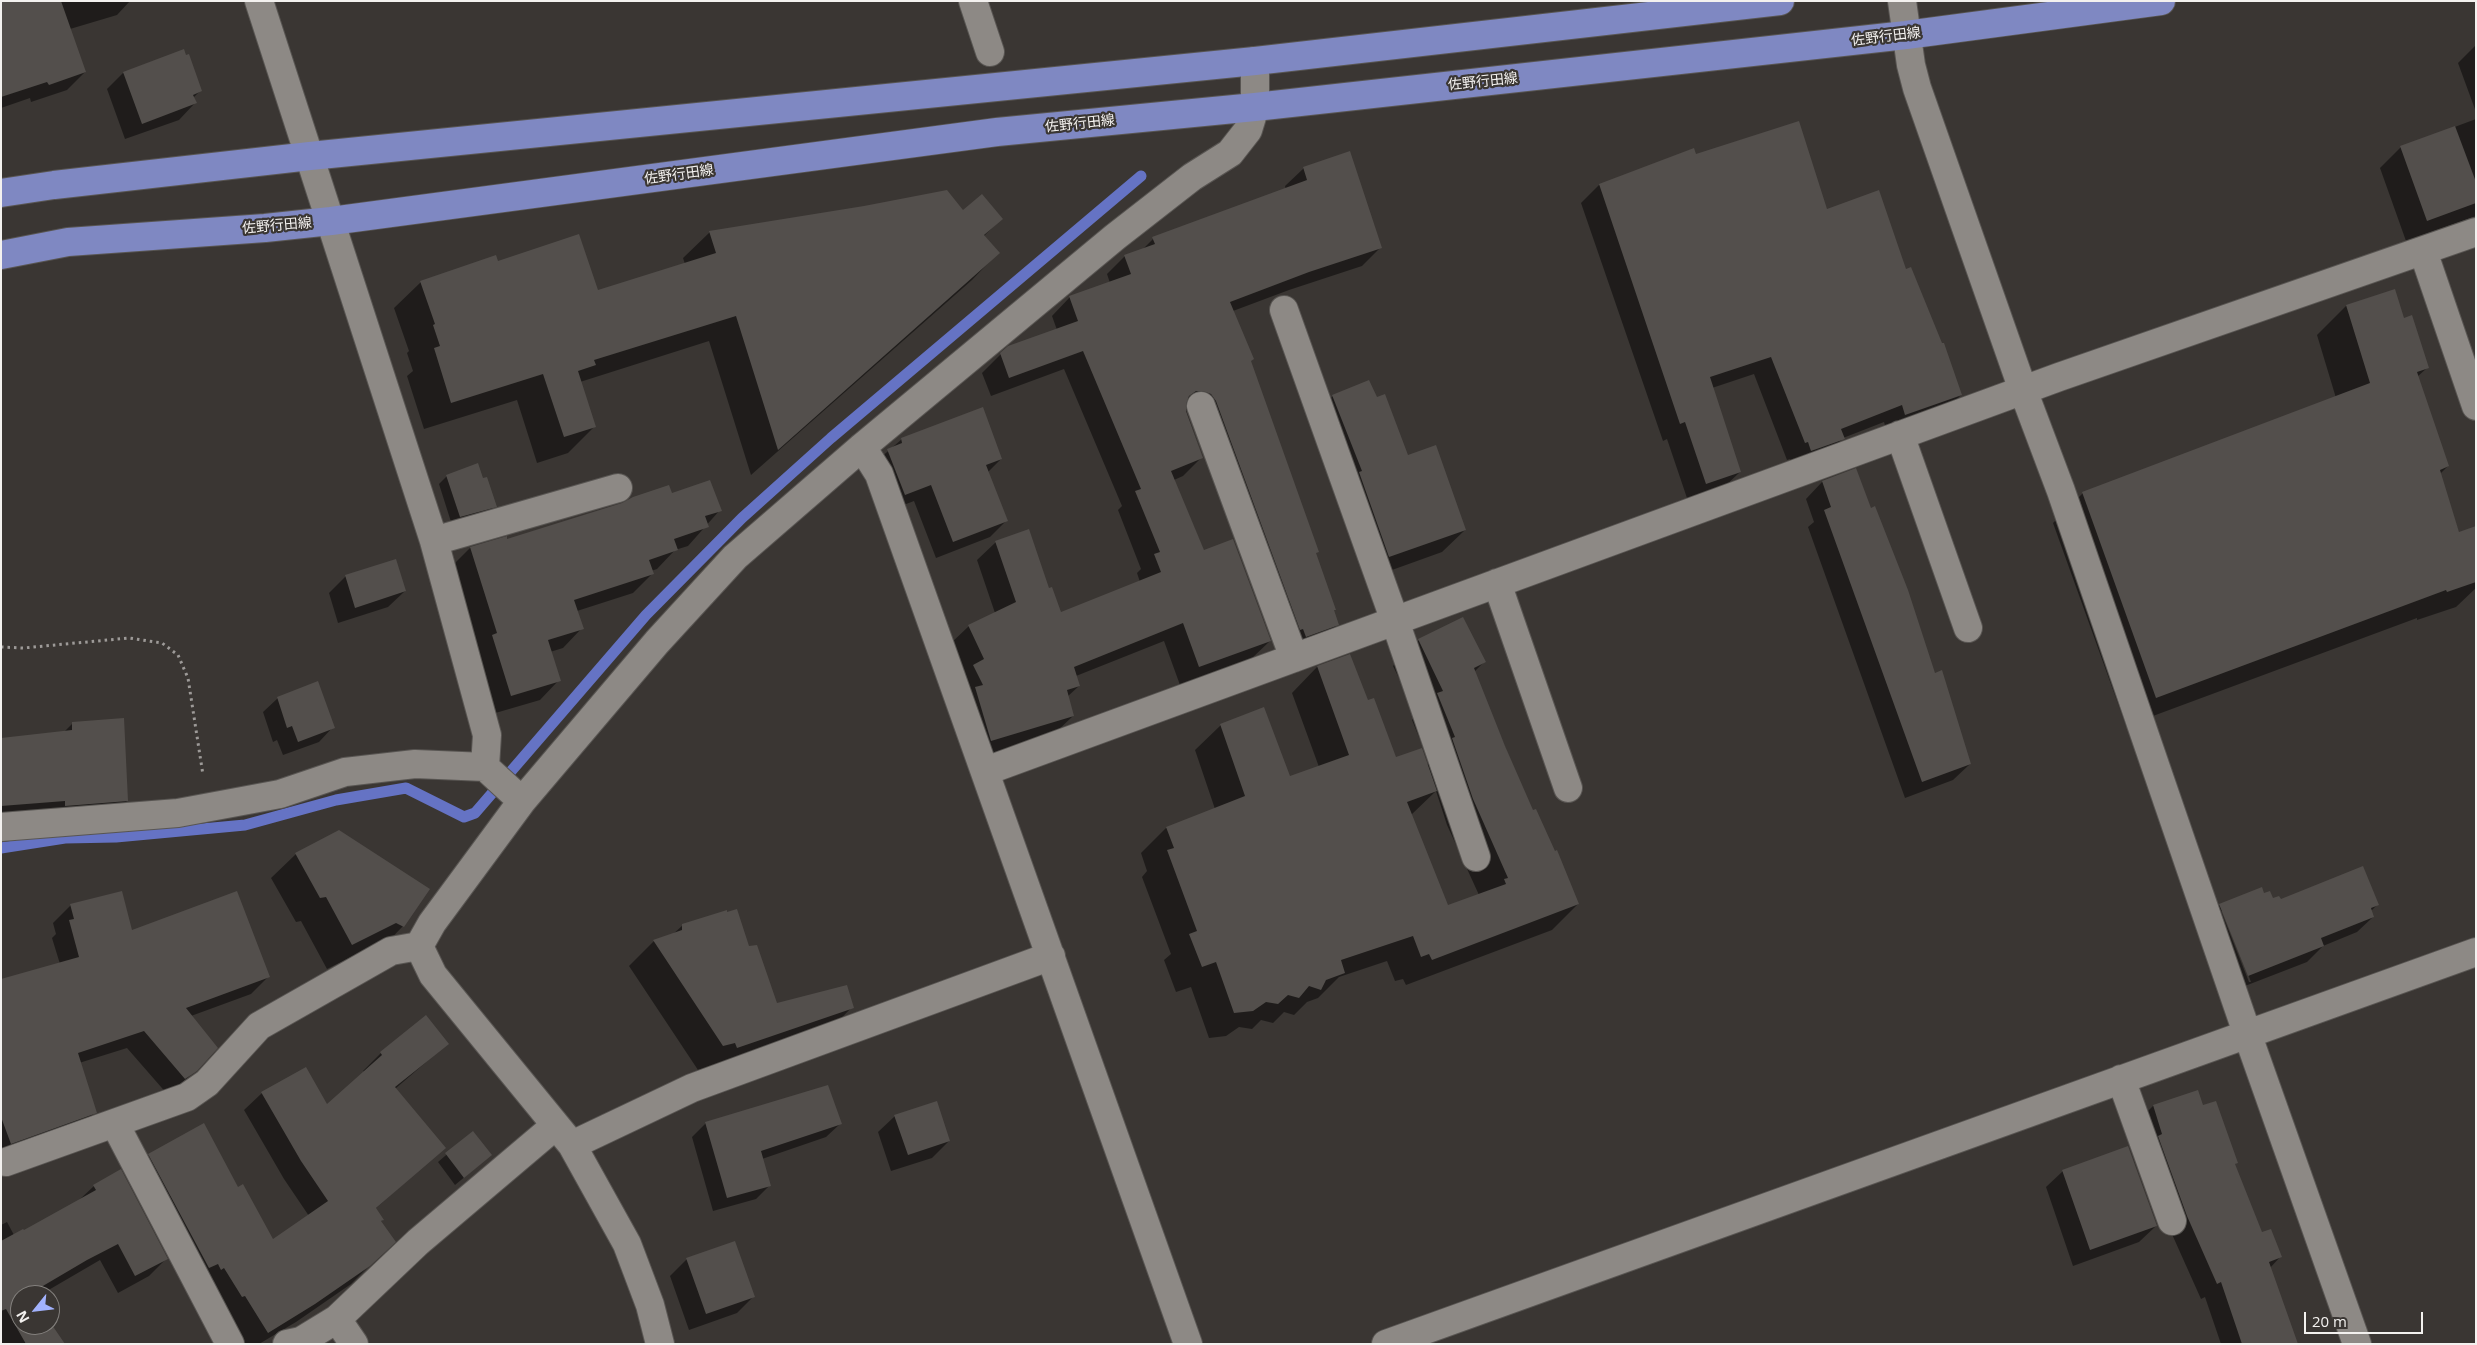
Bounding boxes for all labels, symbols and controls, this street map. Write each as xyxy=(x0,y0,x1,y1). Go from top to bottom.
street label: 佐野行田線 xyxy=(1850,24,1922,50)
street label: 佐野行田線 xyxy=(1447,70,1519,94)
street label: 佐野行田線 xyxy=(1044,112,1116,136)
street label: 佐野行田線 xyxy=(643,162,715,188)
street label: 佐野行田線 xyxy=(241,215,313,237)
north arrow xyxy=(10,1285,60,1335)
scale bar xyxy=(2307,1302,2426,1334)
text: N xyxy=(11,1307,33,1327)
text: 20 m xyxy=(2312,1311,2347,1331)

